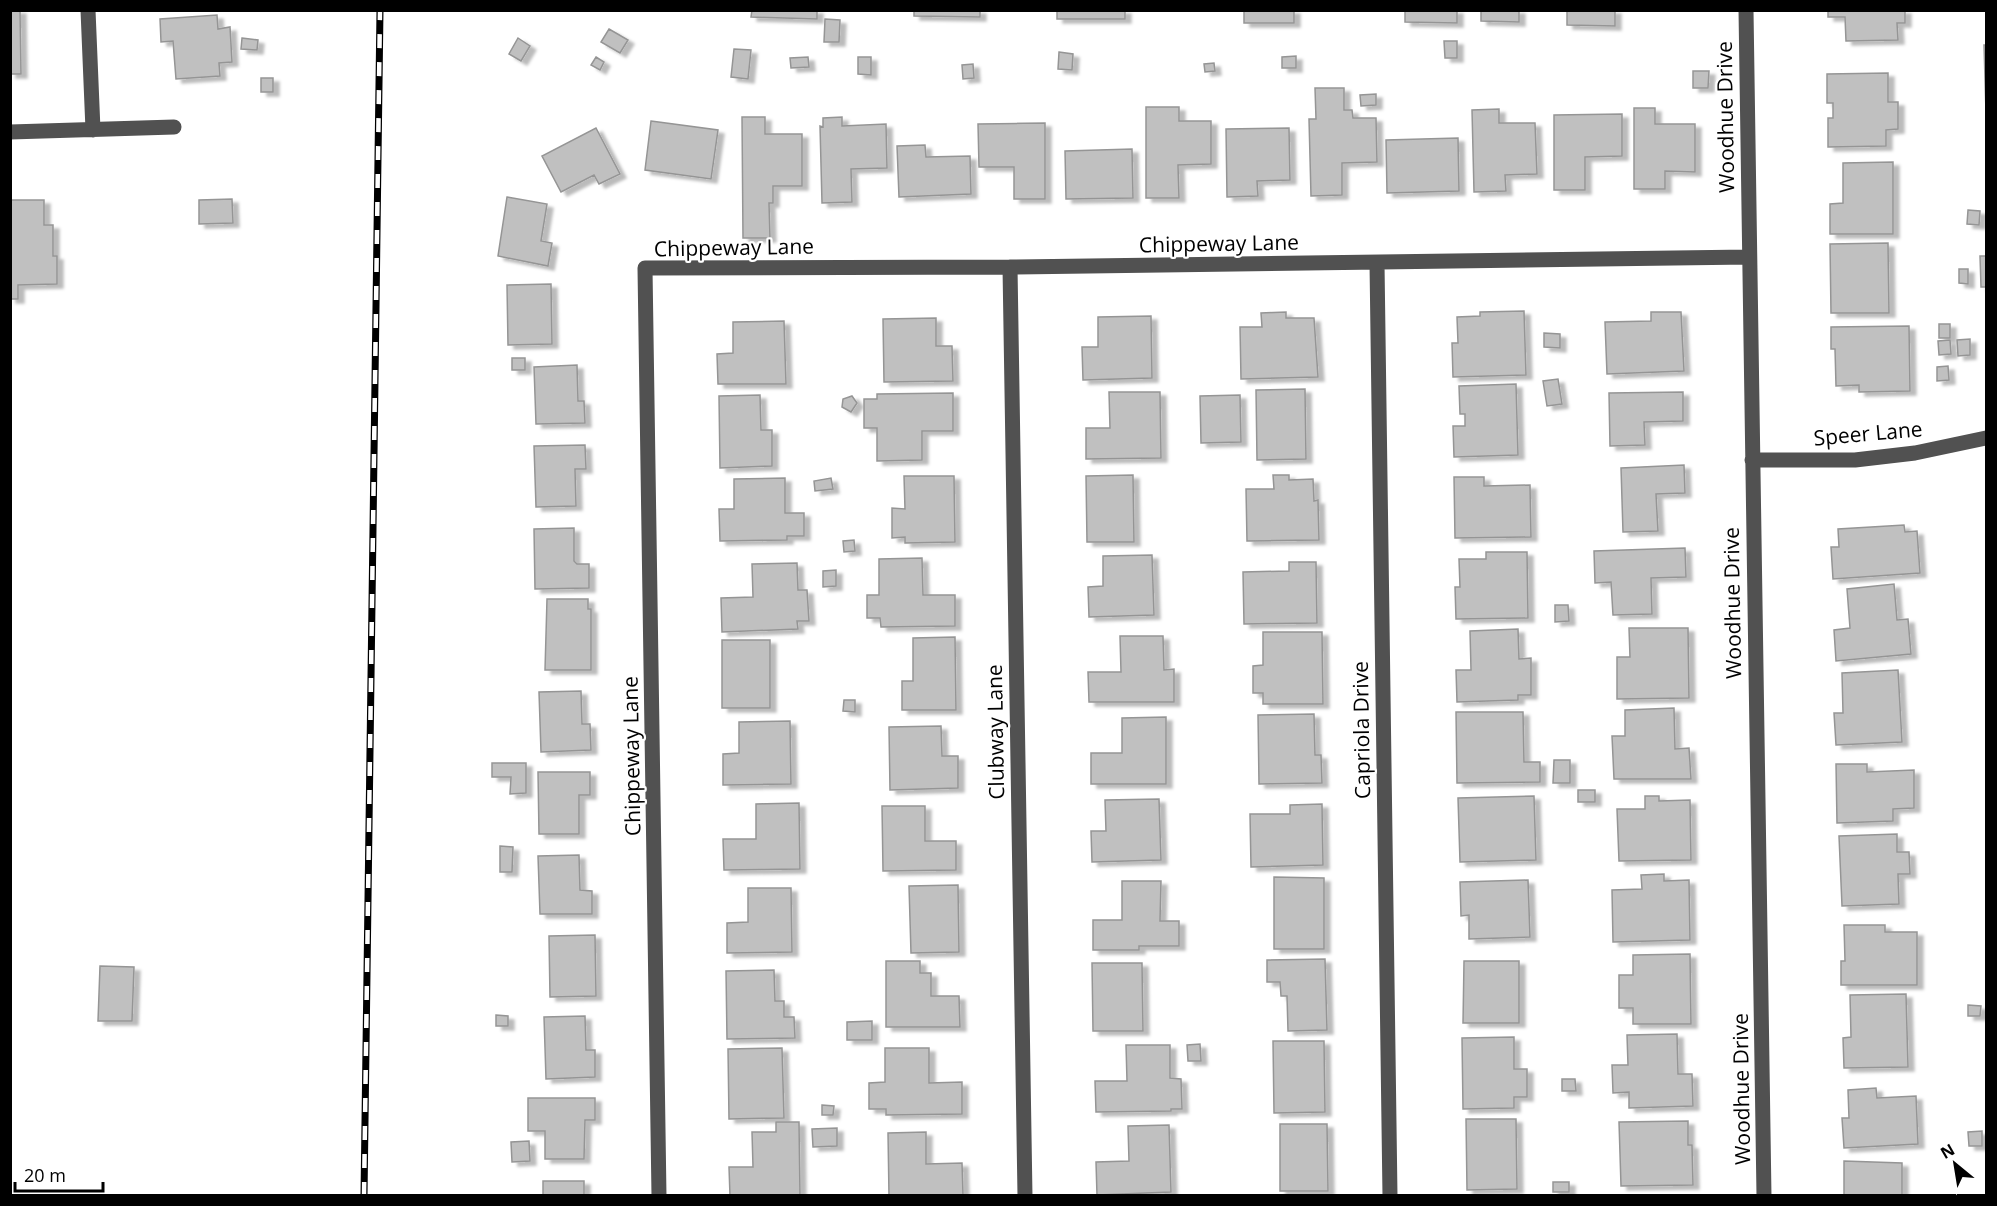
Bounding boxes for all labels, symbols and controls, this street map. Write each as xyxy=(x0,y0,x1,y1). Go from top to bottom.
street label: Woodhue Drive xyxy=(1710,41,1740,193)
street label: Chippeway Lane xyxy=(1139,228,1299,258)
street label: Chippeway Lane xyxy=(654,232,814,262)
street label: Speer Lane xyxy=(1812,414,1924,452)
street label: Woodhue Drive xyxy=(1717,527,1747,679)
street label: Capriola Drive xyxy=(1346,661,1376,799)
street label: Clubway Lane xyxy=(980,664,1010,800)
street label: Chippeway Lane xyxy=(616,676,646,836)
street label: Woodhue Drive xyxy=(1726,1013,1756,1165)
north arrow xyxy=(1925,1134,1985,1194)
text: N xyxy=(1936,1138,1959,1164)
scale bar xyxy=(15,1155,104,1193)
text: 20 m xyxy=(24,1163,66,1187)

